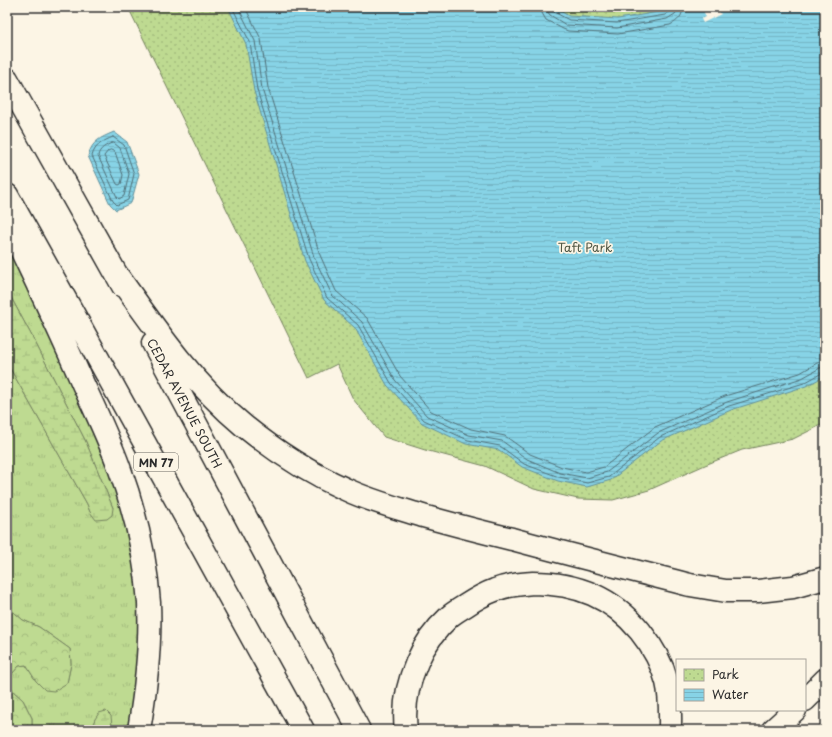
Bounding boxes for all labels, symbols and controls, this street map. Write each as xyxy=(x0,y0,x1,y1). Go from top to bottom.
park label: Taft Park xyxy=(558,238,612,256)
street label: CEDAR AVENUE SOUTH xyxy=(143,335,227,471)
road number: MN 77 xyxy=(134,453,178,471)
legend xyxy=(676,659,806,711)
text: Park xyxy=(712,665,739,683)
text: Water xyxy=(712,685,749,703)

